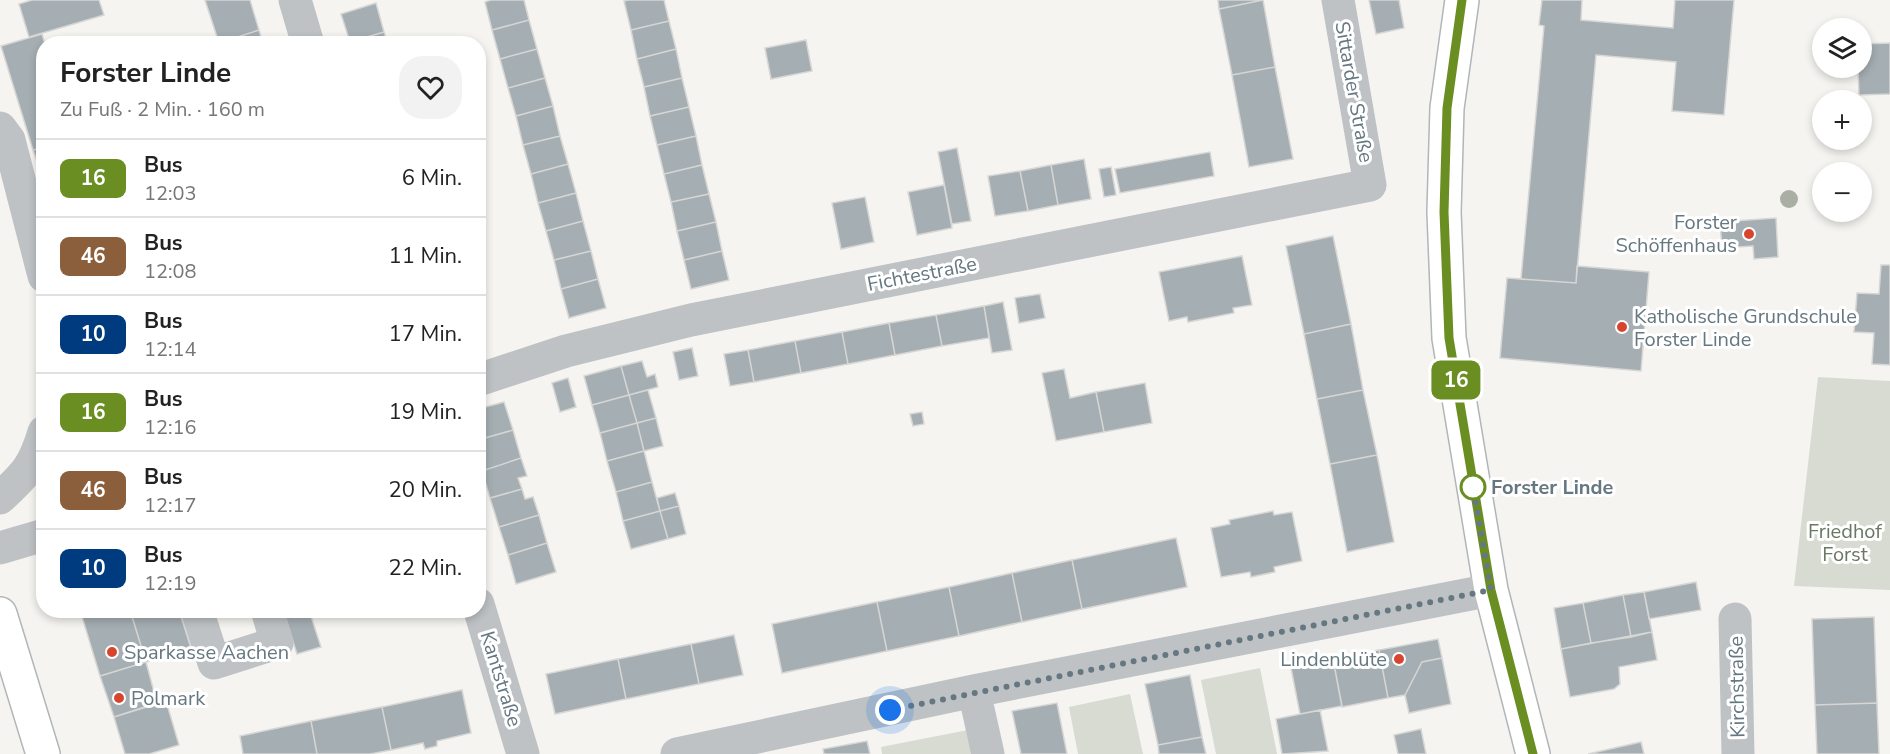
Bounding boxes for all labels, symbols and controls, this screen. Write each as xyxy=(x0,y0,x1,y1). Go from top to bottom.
map controls xyxy=(1812,18,1872,222)
button: layers xyxy=(1812,18,1872,78)
street label: Sittarder Straße xyxy=(1328,19,1380,165)
text: Forster Linde xyxy=(60,54,231,92)
button: heart xyxy=(399,56,462,119)
button: + xyxy=(1812,90,1872,150)
text: Zu Fuß · 2 Min. · 160 m xyxy=(60,96,265,123)
text: Bus xyxy=(144,150,183,180)
button: − xyxy=(1812,162,1872,222)
text: 6 Min. xyxy=(402,163,462,193)
text: 16 xyxy=(80,164,106,192)
text: 12:03 xyxy=(144,180,197,207)
place label: Forster Schöffenhaus xyxy=(1616,209,1737,259)
marker: Forster Schöffenhaus xyxy=(1742,227,1756,241)
text: Bus xyxy=(144,228,183,258)
text: 11 Min. xyxy=(389,241,462,271)
text: 46 xyxy=(80,242,106,270)
street label: Fichtestraße xyxy=(865,250,979,298)
text: 12:08 xyxy=(144,258,197,285)
place label: Katholische Grundschule Forster Linde xyxy=(1634,303,1857,353)
text: Bus xyxy=(144,306,183,336)
text: 17 Min. xyxy=(389,319,462,349)
text: 10 xyxy=(80,320,106,348)
marker: Katholische Grundschule Forster Linde xyxy=(1615,320,1629,334)
text: 12:14 xyxy=(144,336,197,363)
line badge: 16 xyxy=(1429,360,1483,400)
text: 16 xyxy=(1443,366,1469,394)
text: Bus xyxy=(144,384,183,414)
text: 19 Min. xyxy=(389,397,462,427)
text: 16 xyxy=(80,398,106,426)
text: 12:16 xyxy=(144,414,197,441)
text: Bus xyxy=(144,462,183,492)
marker: Forster Linde xyxy=(1460,474,1486,500)
place label: Forster Linde xyxy=(1491,474,1613,501)
text: 20 Min. xyxy=(389,475,462,505)
text: 46 xyxy=(80,476,106,504)
text: 12:17 xyxy=(144,492,197,519)
park label: Friedhof Forst xyxy=(1808,518,1882,568)
text: Bus xyxy=(144,540,183,570)
text: 22 Min. xyxy=(389,553,462,583)
text: 10 xyxy=(80,554,106,582)
text: 12:19 xyxy=(144,570,197,597)
street label: Kantstraße xyxy=(474,628,528,730)
street label: Kirchstraße xyxy=(1723,636,1751,738)
place label: Sparkasse Aachen xyxy=(124,639,289,666)
marker: Sparkasse Aachen xyxy=(105,645,119,659)
place label: Lindenblüte xyxy=(1280,646,1387,673)
marker: Lindenblüte xyxy=(1392,652,1406,666)
place label: Polmark xyxy=(131,685,206,712)
marker: Polmark xyxy=(112,691,126,705)
your location xyxy=(875,695,905,725)

